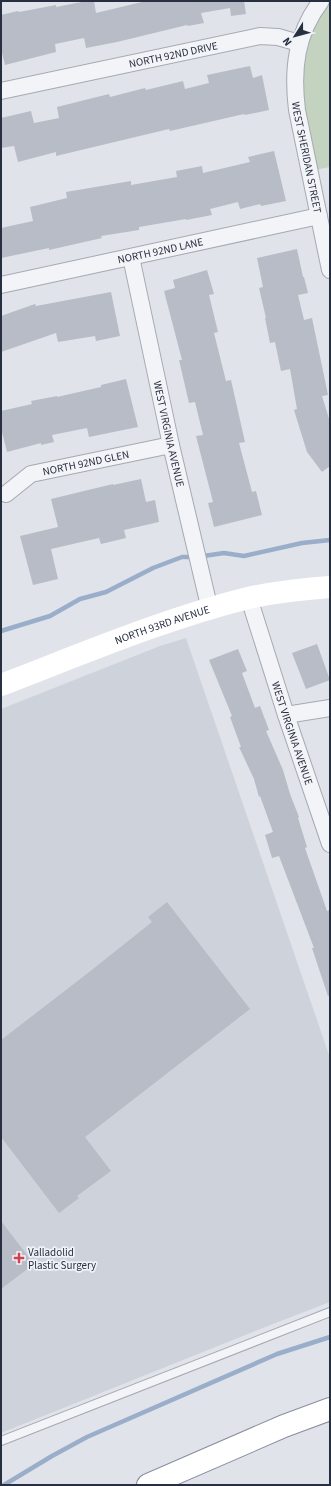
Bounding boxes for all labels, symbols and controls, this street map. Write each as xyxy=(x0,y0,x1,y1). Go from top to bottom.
north arrow xyxy=(275,16,315,56)
text: N xyxy=(279,34,296,49)
street label: NORTH 92ND DRIVE xyxy=(128,38,219,72)
street label: WEST SHERIDAN STREET xyxy=(288,101,325,215)
street label: NORTH 92ND LANE xyxy=(116,234,205,267)
street label: WEST VIRGINIA AVENUE xyxy=(150,380,188,489)
street label: NORTH 92ND GLEN xyxy=(41,447,131,479)
street label: NORTH 93RD AVENUE xyxy=(113,602,212,648)
street label: WEST VIRGINIA AVENUE xyxy=(268,680,316,787)
place label: Valladolid Plastic Surgery xyxy=(28,1245,96,1273)
marker: Valladolid Plastic Surgery xyxy=(13,1252,25,1264)

